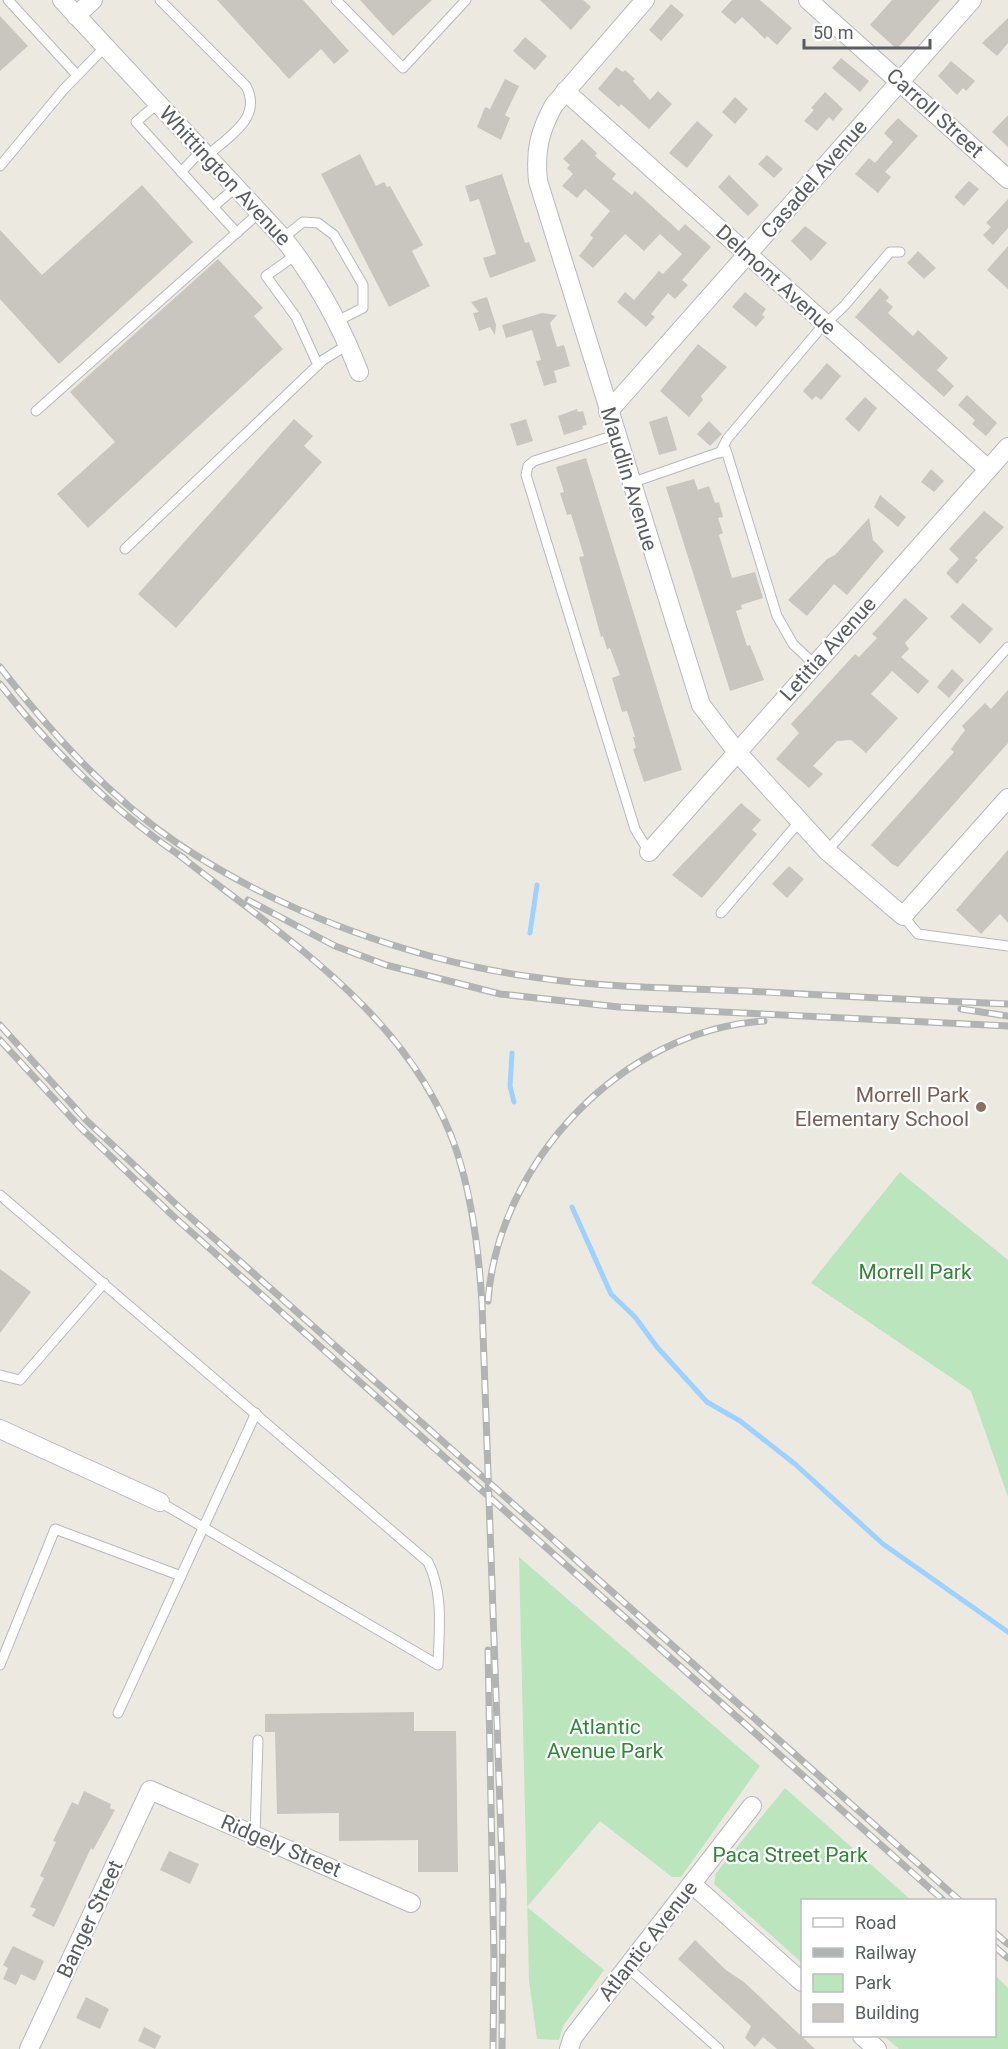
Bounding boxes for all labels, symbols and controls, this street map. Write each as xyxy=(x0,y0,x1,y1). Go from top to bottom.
scale bar xyxy=(804,12,930,50)
text: 50 m xyxy=(813,22,853,43)
street label: Carroll Street xyxy=(882,63,988,163)
street label: Whittington Avenue xyxy=(154,101,296,251)
street label: Casadel Avenue xyxy=(756,115,872,243)
street label: Delmont Avenue xyxy=(711,220,841,340)
street label: Maudlin Avenue xyxy=(596,404,662,554)
street label: Letitia Avenue xyxy=(775,592,881,706)
place label: Morrell Park Elementary School xyxy=(795,1083,969,1131)
marker: Morrell Park Elementary School xyxy=(974,1100,988,1114)
park label: Morrell Park xyxy=(858,1260,972,1284)
park label: Atlantic Avenue Park xyxy=(547,1715,663,1763)
street label: Ridgely Street xyxy=(217,1810,345,1882)
park label: Paca Street Park xyxy=(712,1843,868,1867)
street label: Banger Street xyxy=(52,1856,128,1982)
street label: Atlantic Avenue xyxy=(594,1876,702,2006)
legend xyxy=(801,1899,996,2037)
text: Road xyxy=(855,1912,896,1933)
text: Railway xyxy=(855,1942,917,1963)
text: Park xyxy=(855,1972,892,1993)
text: Building xyxy=(855,2002,919,2023)

